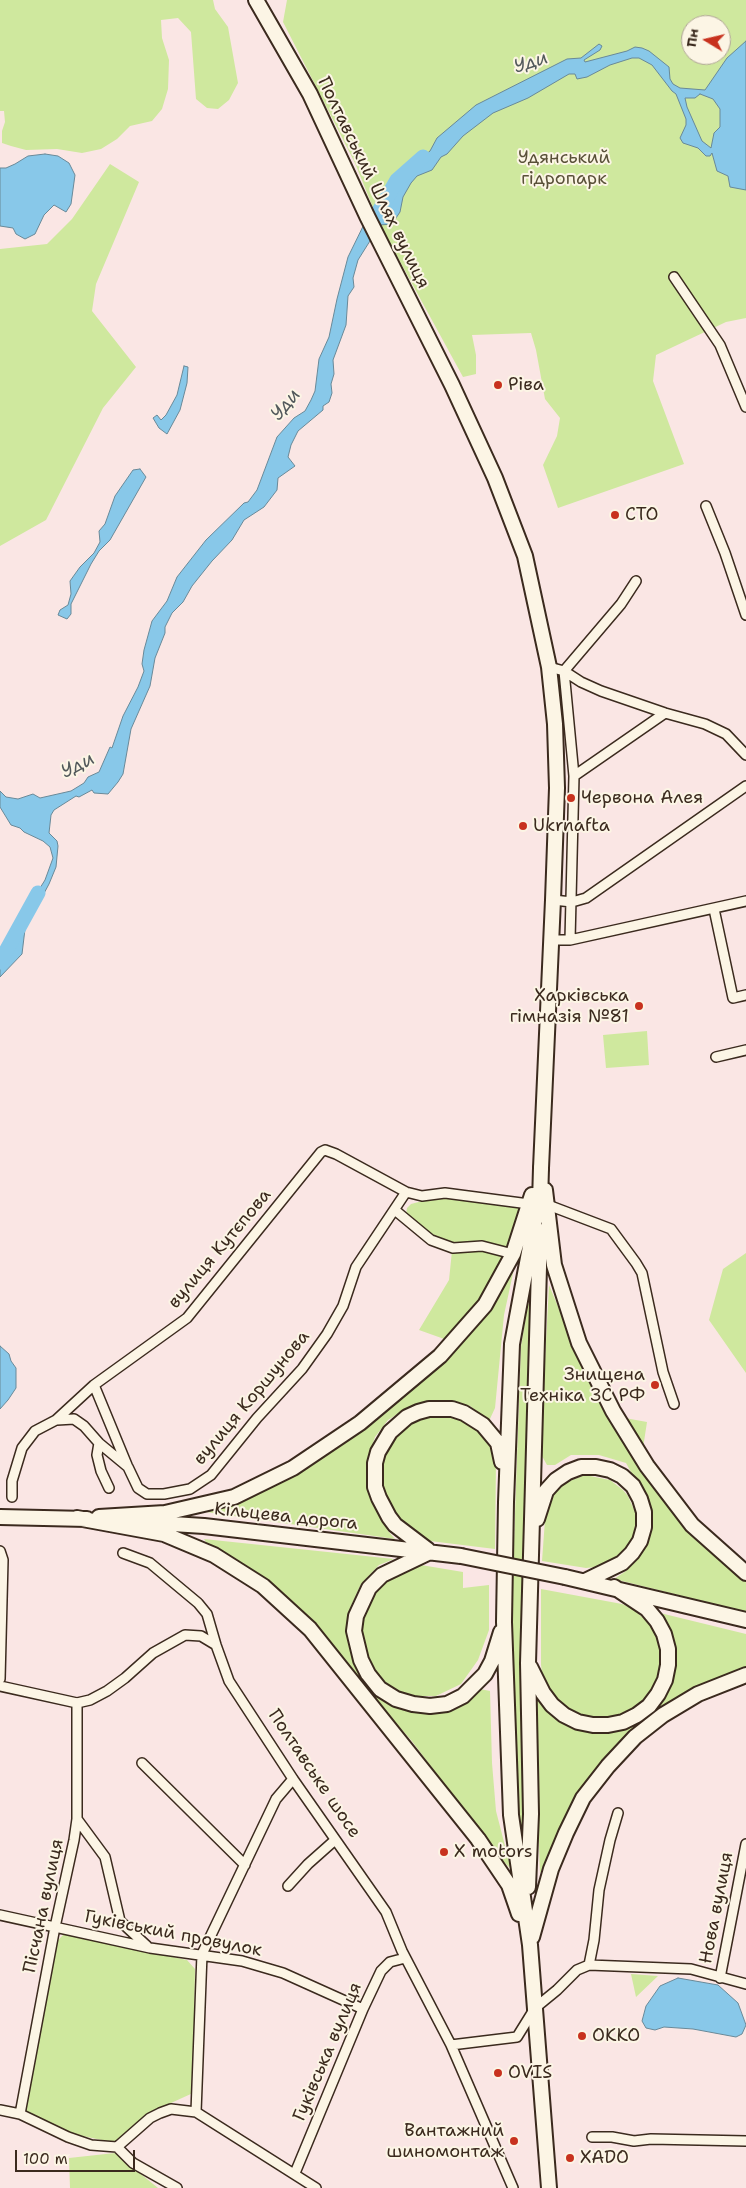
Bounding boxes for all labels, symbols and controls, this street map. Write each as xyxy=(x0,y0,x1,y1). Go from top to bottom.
north arrow xyxy=(681,15,731,65)
text: Пн xyxy=(682,27,703,48)
water label: Уди xyxy=(511,47,551,79)
street label: Полтавський Шлях вулиця xyxy=(312,74,434,292)
park label: Удянський гідропарк xyxy=(518,147,610,190)
place label: Ріва xyxy=(508,374,544,396)
marker: Ріва xyxy=(492,379,504,391)
water label: Уди xyxy=(266,384,306,426)
place label: СТО xyxy=(625,504,658,526)
marker: СТО xyxy=(609,509,621,521)
water label: Уди xyxy=(57,748,99,784)
place label: Червона Алея xyxy=(581,787,703,809)
marker: Червона Алея xyxy=(565,792,577,804)
place label: Ukrnafta xyxy=(533,815,610,837)
marker: Ukrnafta xyxy=(517,820,529,832)
place label: Харківська гімназія №81 xyxy=(510,985,629,1028)
marker: Харківська гімназія №81 xyxy=(633,1000,645,1012)
street label: вулиця Кутєпова xyxy=(164,1185,276,1313)
street label: вулиця Коршунова xyxy=(189,1326,315,1470)
place label: Знищена Техніка ЗС РФ xyxy=(520,1364,645,1406)
marker: Знищена Техніка ЗС РФ xyxy=(649,1379,661,1391)
street label: Кільцева дорога xyxy=(213,1499,359,1535)
street label: Полтавське шосе xyxy=(263,1706,365,1842)
street label: Пісчана вулиця xyxy=(19,1837,69,1975)
place label: Х motors xyxy=(454,1841,533,1863)
marker: Х motors xyxy=(438,1846,450,1858)
street label: Нова вулиця xyxy=(696,1850,738,1966)
street label: Гуківський провулок xyxy=(83,1906,263,1962)
street label: Гуківська вулиця xyxy=(289,1979,367,2125)
place label: ОККО xyxy=(592,2025,640,2047)
marker: ОККО xyxy=(576,2030,588,2042)
place label: OVIS xyxy=(508,2062,552,2084)
marker: OVIS xyxy=(492,2067,504,2079)
place label: Вантажний шиномонтаж xyxy=(386,2120,504,2162)
marker: Вантажний шиномонтаж xyxy=(508,2135,520,2147)
scale bar xyxy=(18,2140,138,2172)
place label: XADO xyxy=(580,2147,629,2169)
text: 100 m xyxy=(23,2149,68,2169)
marker: XADO xyxy=(564,2152,576,2164)

